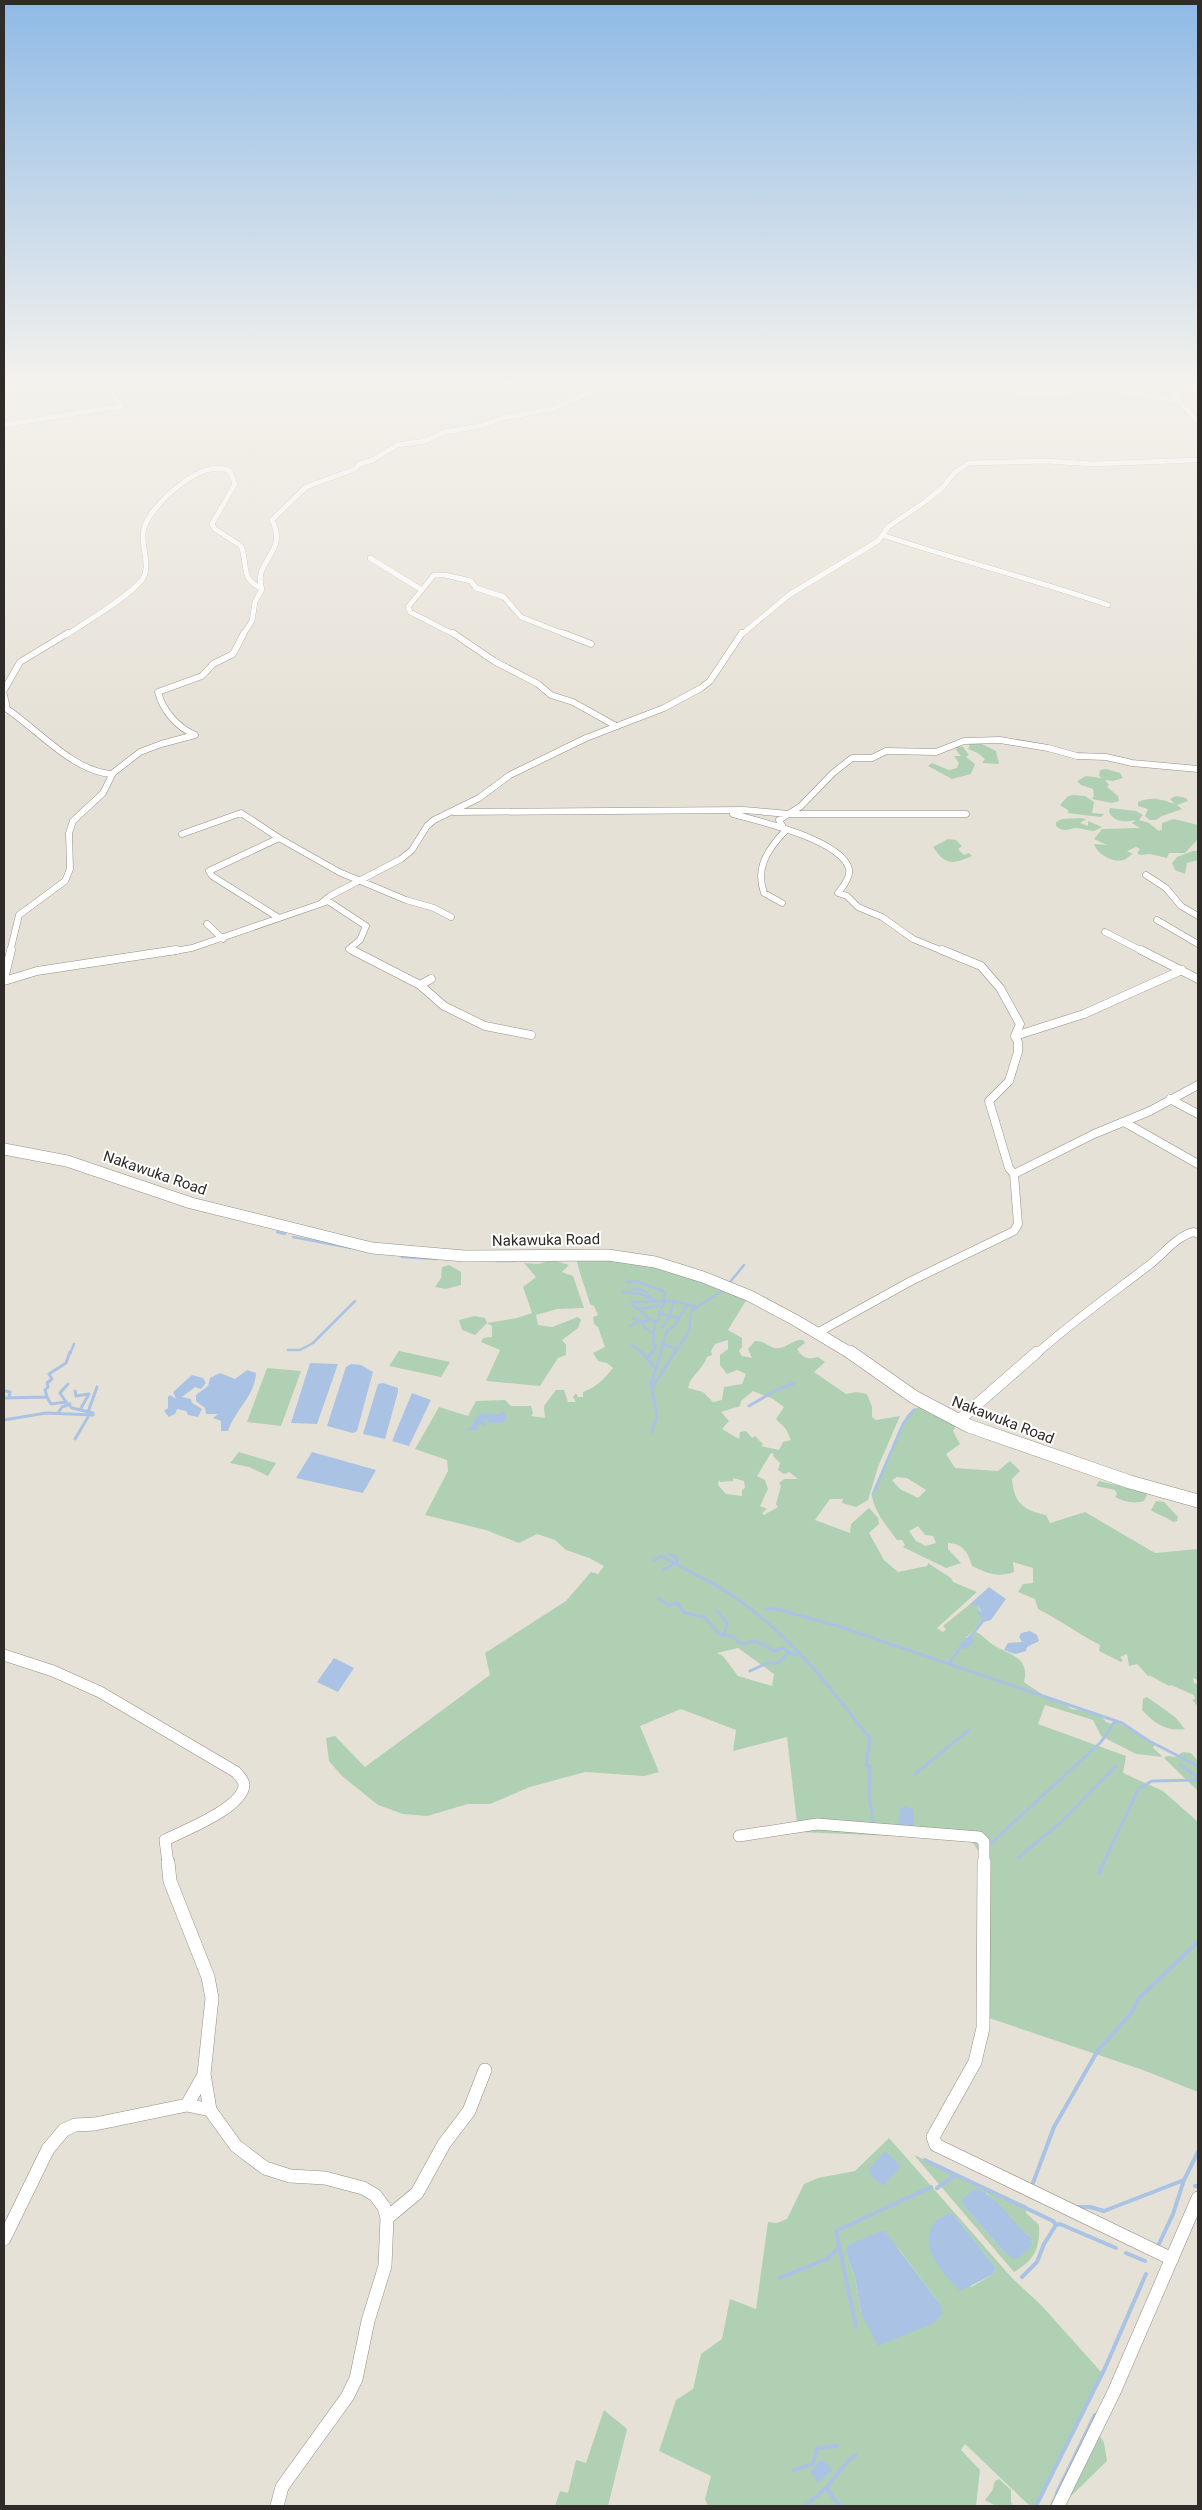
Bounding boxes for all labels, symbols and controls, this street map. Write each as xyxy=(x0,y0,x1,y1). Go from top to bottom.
street label: Nakawuka Road xyxy=(101,1147,209,1199)
street label: Nakawuka Road xyxy=(492,1230,600,1250)
street label: Nakawuka Road xyxy=(949,1392,1057,1448)

